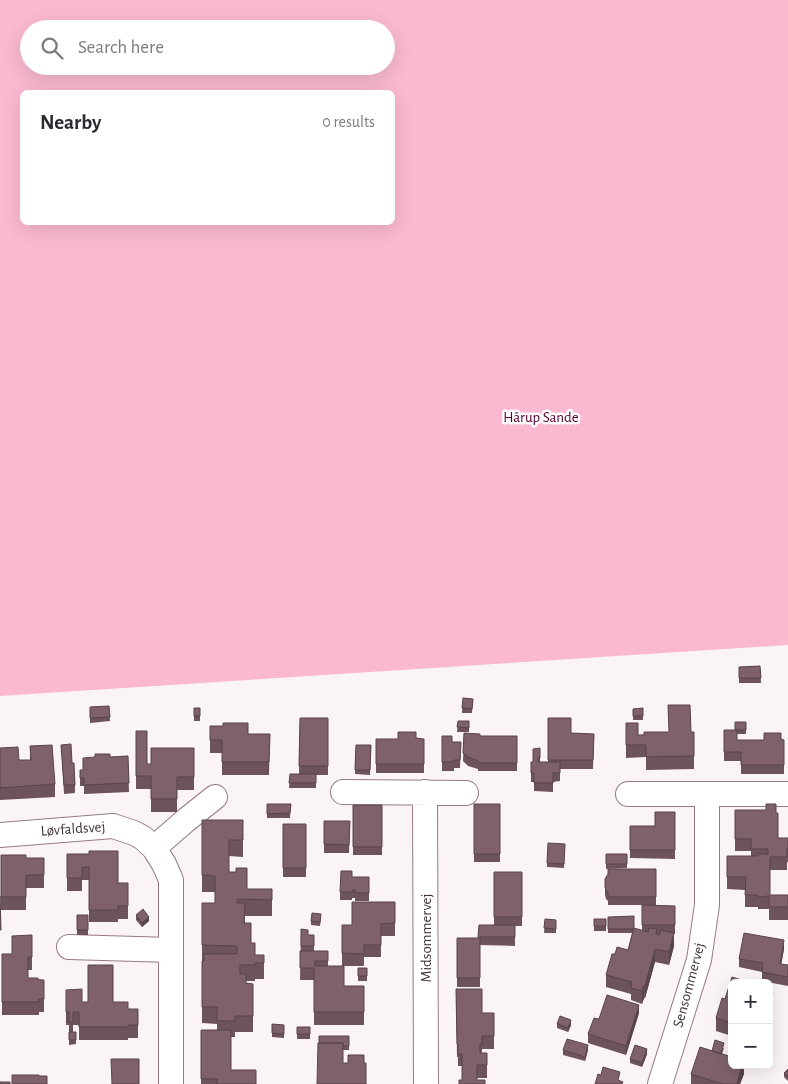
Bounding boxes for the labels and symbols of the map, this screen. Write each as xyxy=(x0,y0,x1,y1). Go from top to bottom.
park label: Hårup Sande xyxy=(503,410,579,425)
street label: Løvfaldsvej xyxy=(40,819,106,839)
street label: Midsommervej xyxy=(419,894,434,982)
street label: Sensommervej xyxy=(670,941,708,1029)

